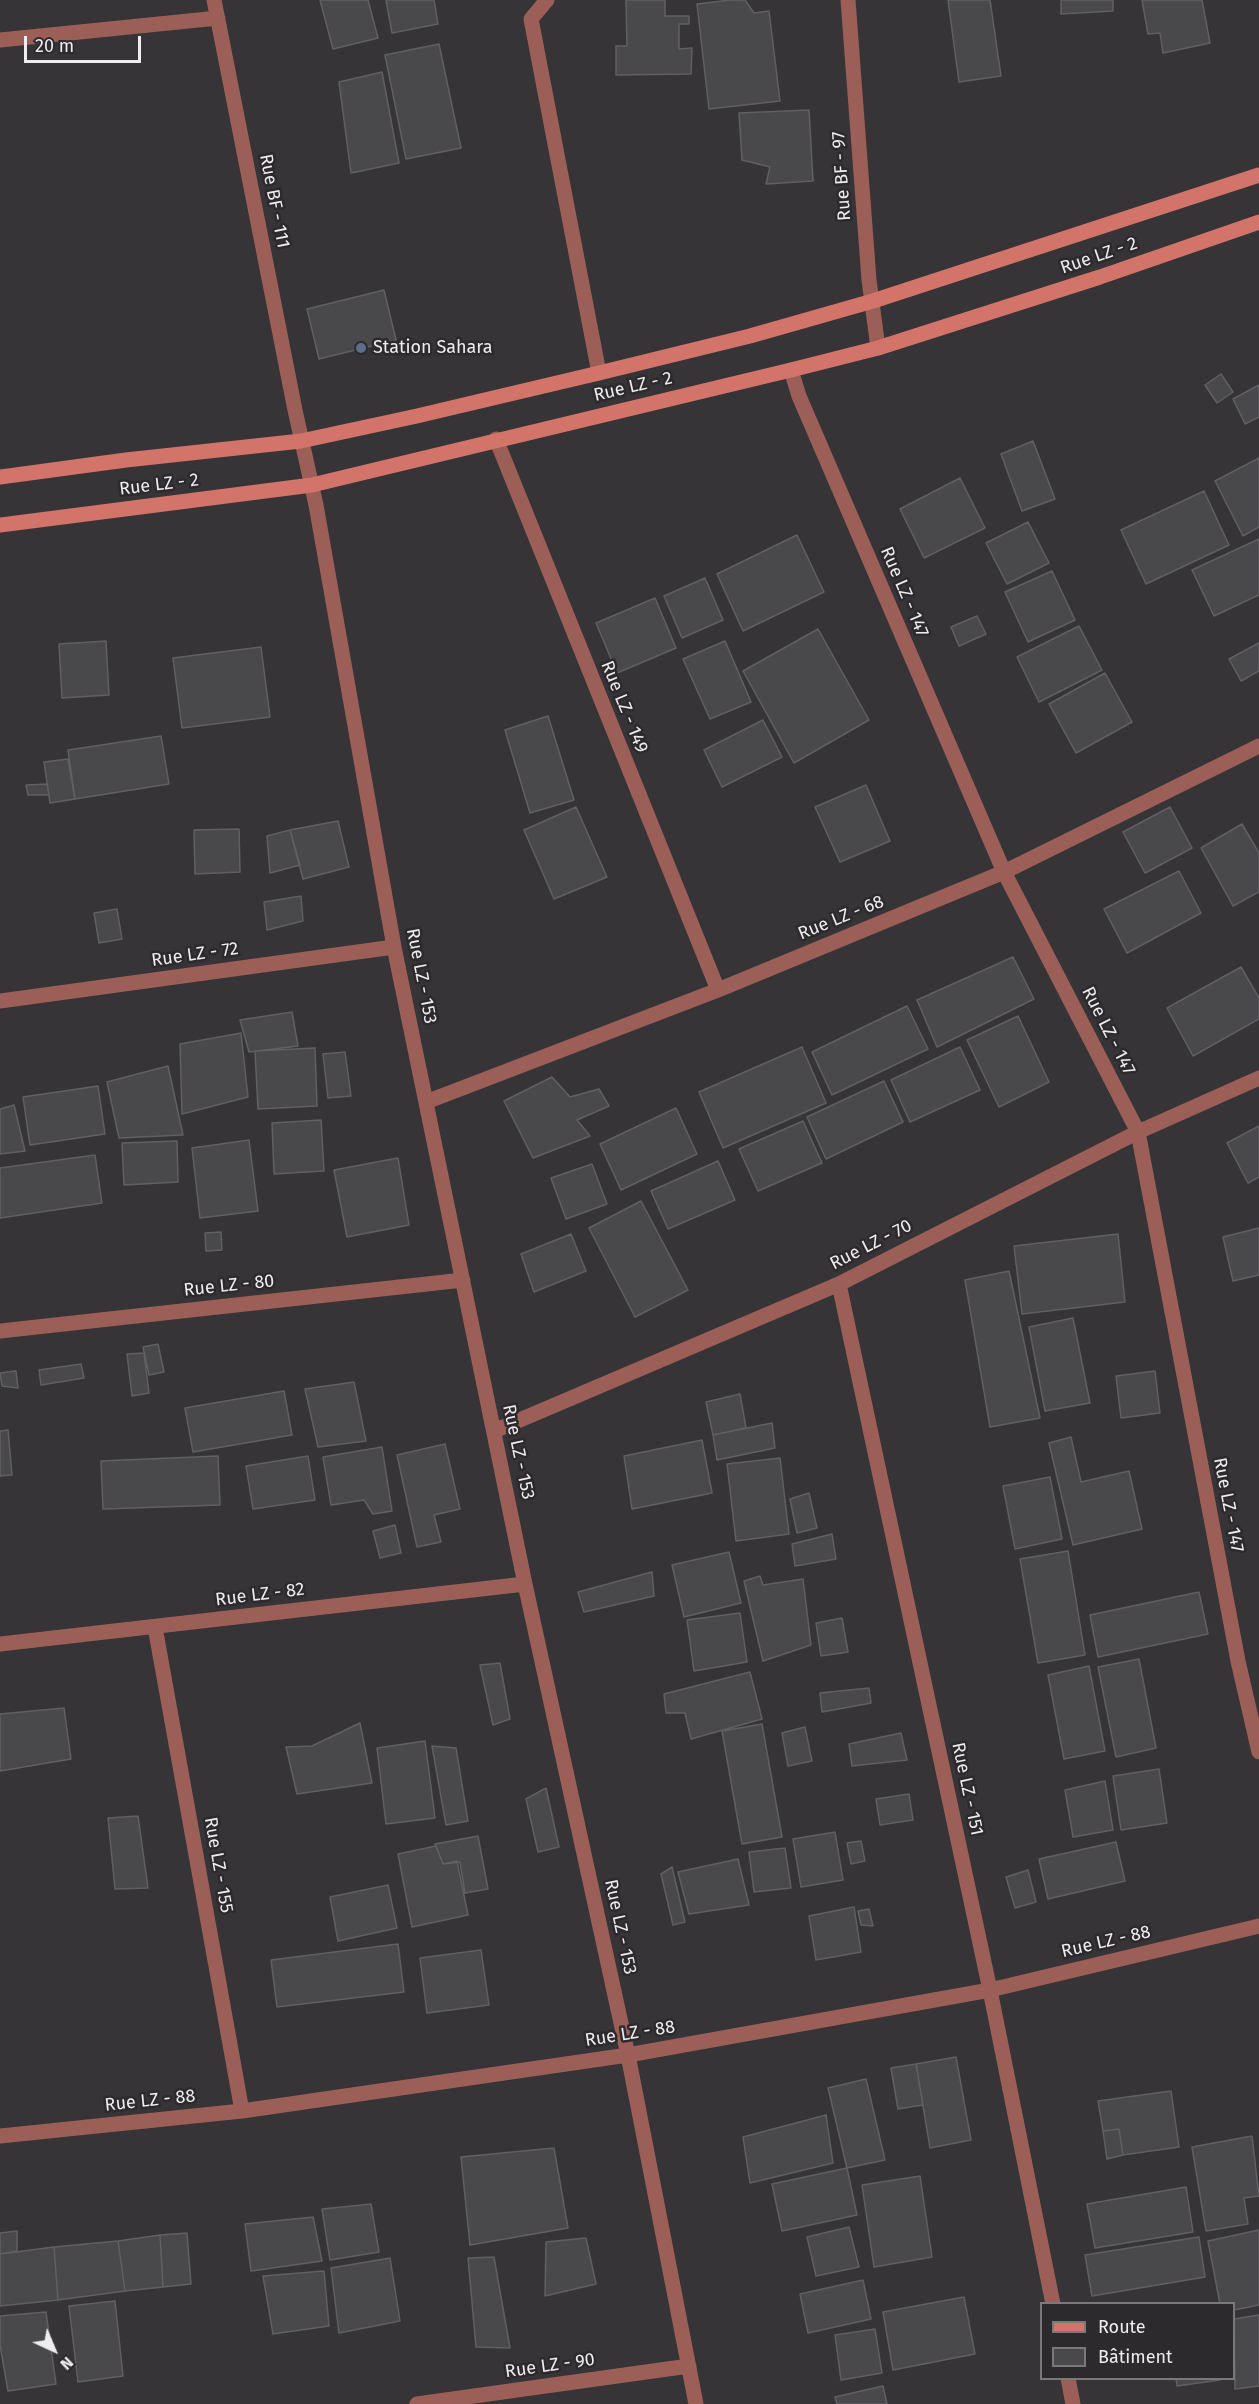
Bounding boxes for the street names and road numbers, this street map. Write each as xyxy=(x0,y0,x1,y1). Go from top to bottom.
street label: Rue BF - 97 xyxy=(828,131,856,221)
street label: Rue BF - 111 xyxy=(254,152,294,250)
street label: Rue LZ - 2 xyxy=(1058,233,1140,279)
street label: Rue LZ - 2 xyxy=(592,367,674,407)
street label: Rue LZ - 2 xyxy=(118,469,200,501)
street label: Rue LZ - 147 xyxy=(875,544,933,640)
street label: Rue LZ - 149 xyxy=(596,658,652,756)
street label: Rue LZ - 68 xyxy=(795,891,887,945)
street label: Rue LZ - 153 xyxy=(401,926,441,1026)
street label: Rue LZ - 72 xyxy=(150,938,240,972)
street label: Rue LZ - 147 xyxy=(1077,983,1139,1079)
street label: Rue LZ - 70 xyxy=(826,1215,916,1275)
street label: Rue LZ - 80 xyxy=(183,1270,275,1302)
street label: Rue LZ - 153 xyxy=(497,1402,539,1502)
street label: Rue LZ - 147 xyxy=(1208,1456,1248,1554)
street label: Rue LZ - 82 xyxy=(214,1579,306,1611)
street label: Rue LZ - 151 xyxy=(947,1740,987,1838)
street label: Rue LZ - 155 xyxy=(199,1815,237,1915)
street label: Rue LZ - 153 xyxy=(599,1877,641,1977)
street label: Rue LZ - 88 xyxy=(1059,1921,1153,1963)
street label: Rue LZ - 88 xyxy=(583,2016,677,2052)
street label: Rue LZ - 88 xyxy=(104,2086,196,2116)
street label: Rue LZ - 90 xyxy=(504,2349,596,2383)

